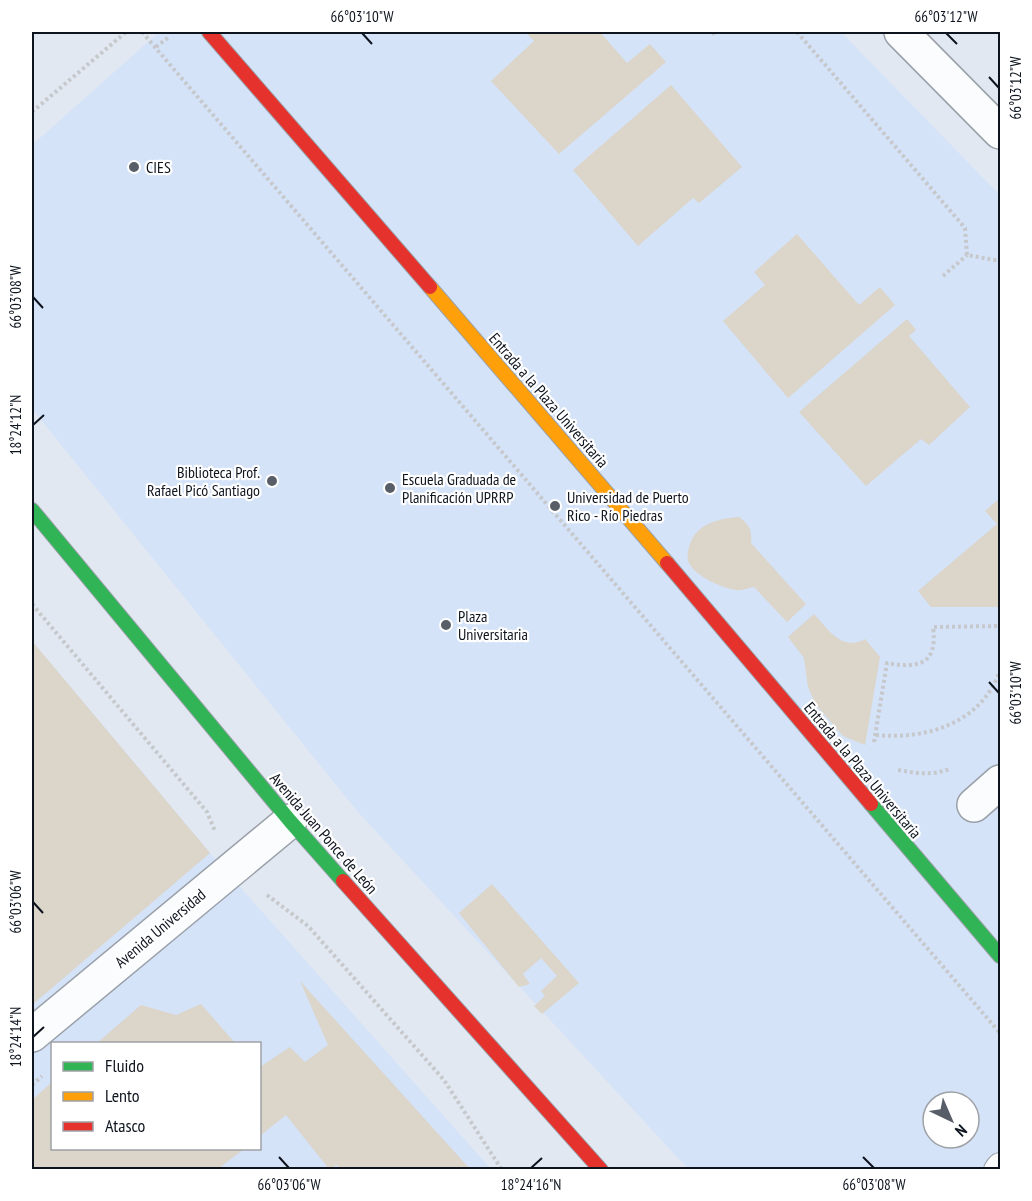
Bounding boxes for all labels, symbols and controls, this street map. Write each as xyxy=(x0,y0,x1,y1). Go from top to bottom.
text: 66°03'10"W xyxy=(330,7,394,26)
text: 66°03'12"W xyxy=(914,7,978,26)
text: 66°03'12"W xyxy=(1006,56,1025,120)
place label: CIES xyxy=(146,157,171,177)
marker: CIES xyxy=(127,160,141,174)
text: 66°03'08"W xyxy=(6,265,25,329)
street label: Entrada a la Plaza Universitaria xyxy=(485,329,613,471)
text: 18°24'12"N xyxy=(6,395,25,455)
place label: Biblioteca Prof. Rafael Picó Santiago xyxy=(147,462,260,500)
place label: Escuela Graduada de Planificación UPRRP xyxy=(402,469,516,507)
marker: Biblioteca Prof. Rafael Picó Santiago xyxy=(265,474,279,488)
marker: Escuela Graduada de Planificación UPRRP xyxy=(383,481,397,495)
place label: Universidad de Puerto Rico - Río Piedras xyxy=(567,487,689,525)
marker: Universidad de Puerto Rico - Río Piedras xyxy=(548,499,562,513)
place label: Plaza Universitaria xyxy=(458,606,528,644)
marker: Plaza Universitaria xyxy=(439,618,453,632)
text: 66°03'10"W xyxy=(1006,661,1025,725)
street label: Entrada a la Plaza Universitaria xyxy=(800,698,926,842)
street label: Avenida Juan Ponce de León xyxy=(266,768,382,898)
text: 66°03'06"W xyxy=(6,870,25,934)
street label: Avenida Universidad xyxy=(111,884,209,972)
text: 18°24'14"N xyxy=(6,1007,25,1067)
legend xyxy=(51,1042,261,1150)
text: Fluido xyxy=(105,1054,144,1077)
text: Lento xyxy=(105,1084,140,1107)
north arrow xyxy=(921,1090,981,1150)
text: Atasco xyxy=(105,1114,146,1137)
text: N xyxy=(951,1121,971,1141)
text: 66°03'06"W xyxy=(257,1175,321,1194)
text: 18°24'16"N xyxy=(501,1175,561,1194)
text: 66°03'08"W xyxy=(842,1175,906,1194)

